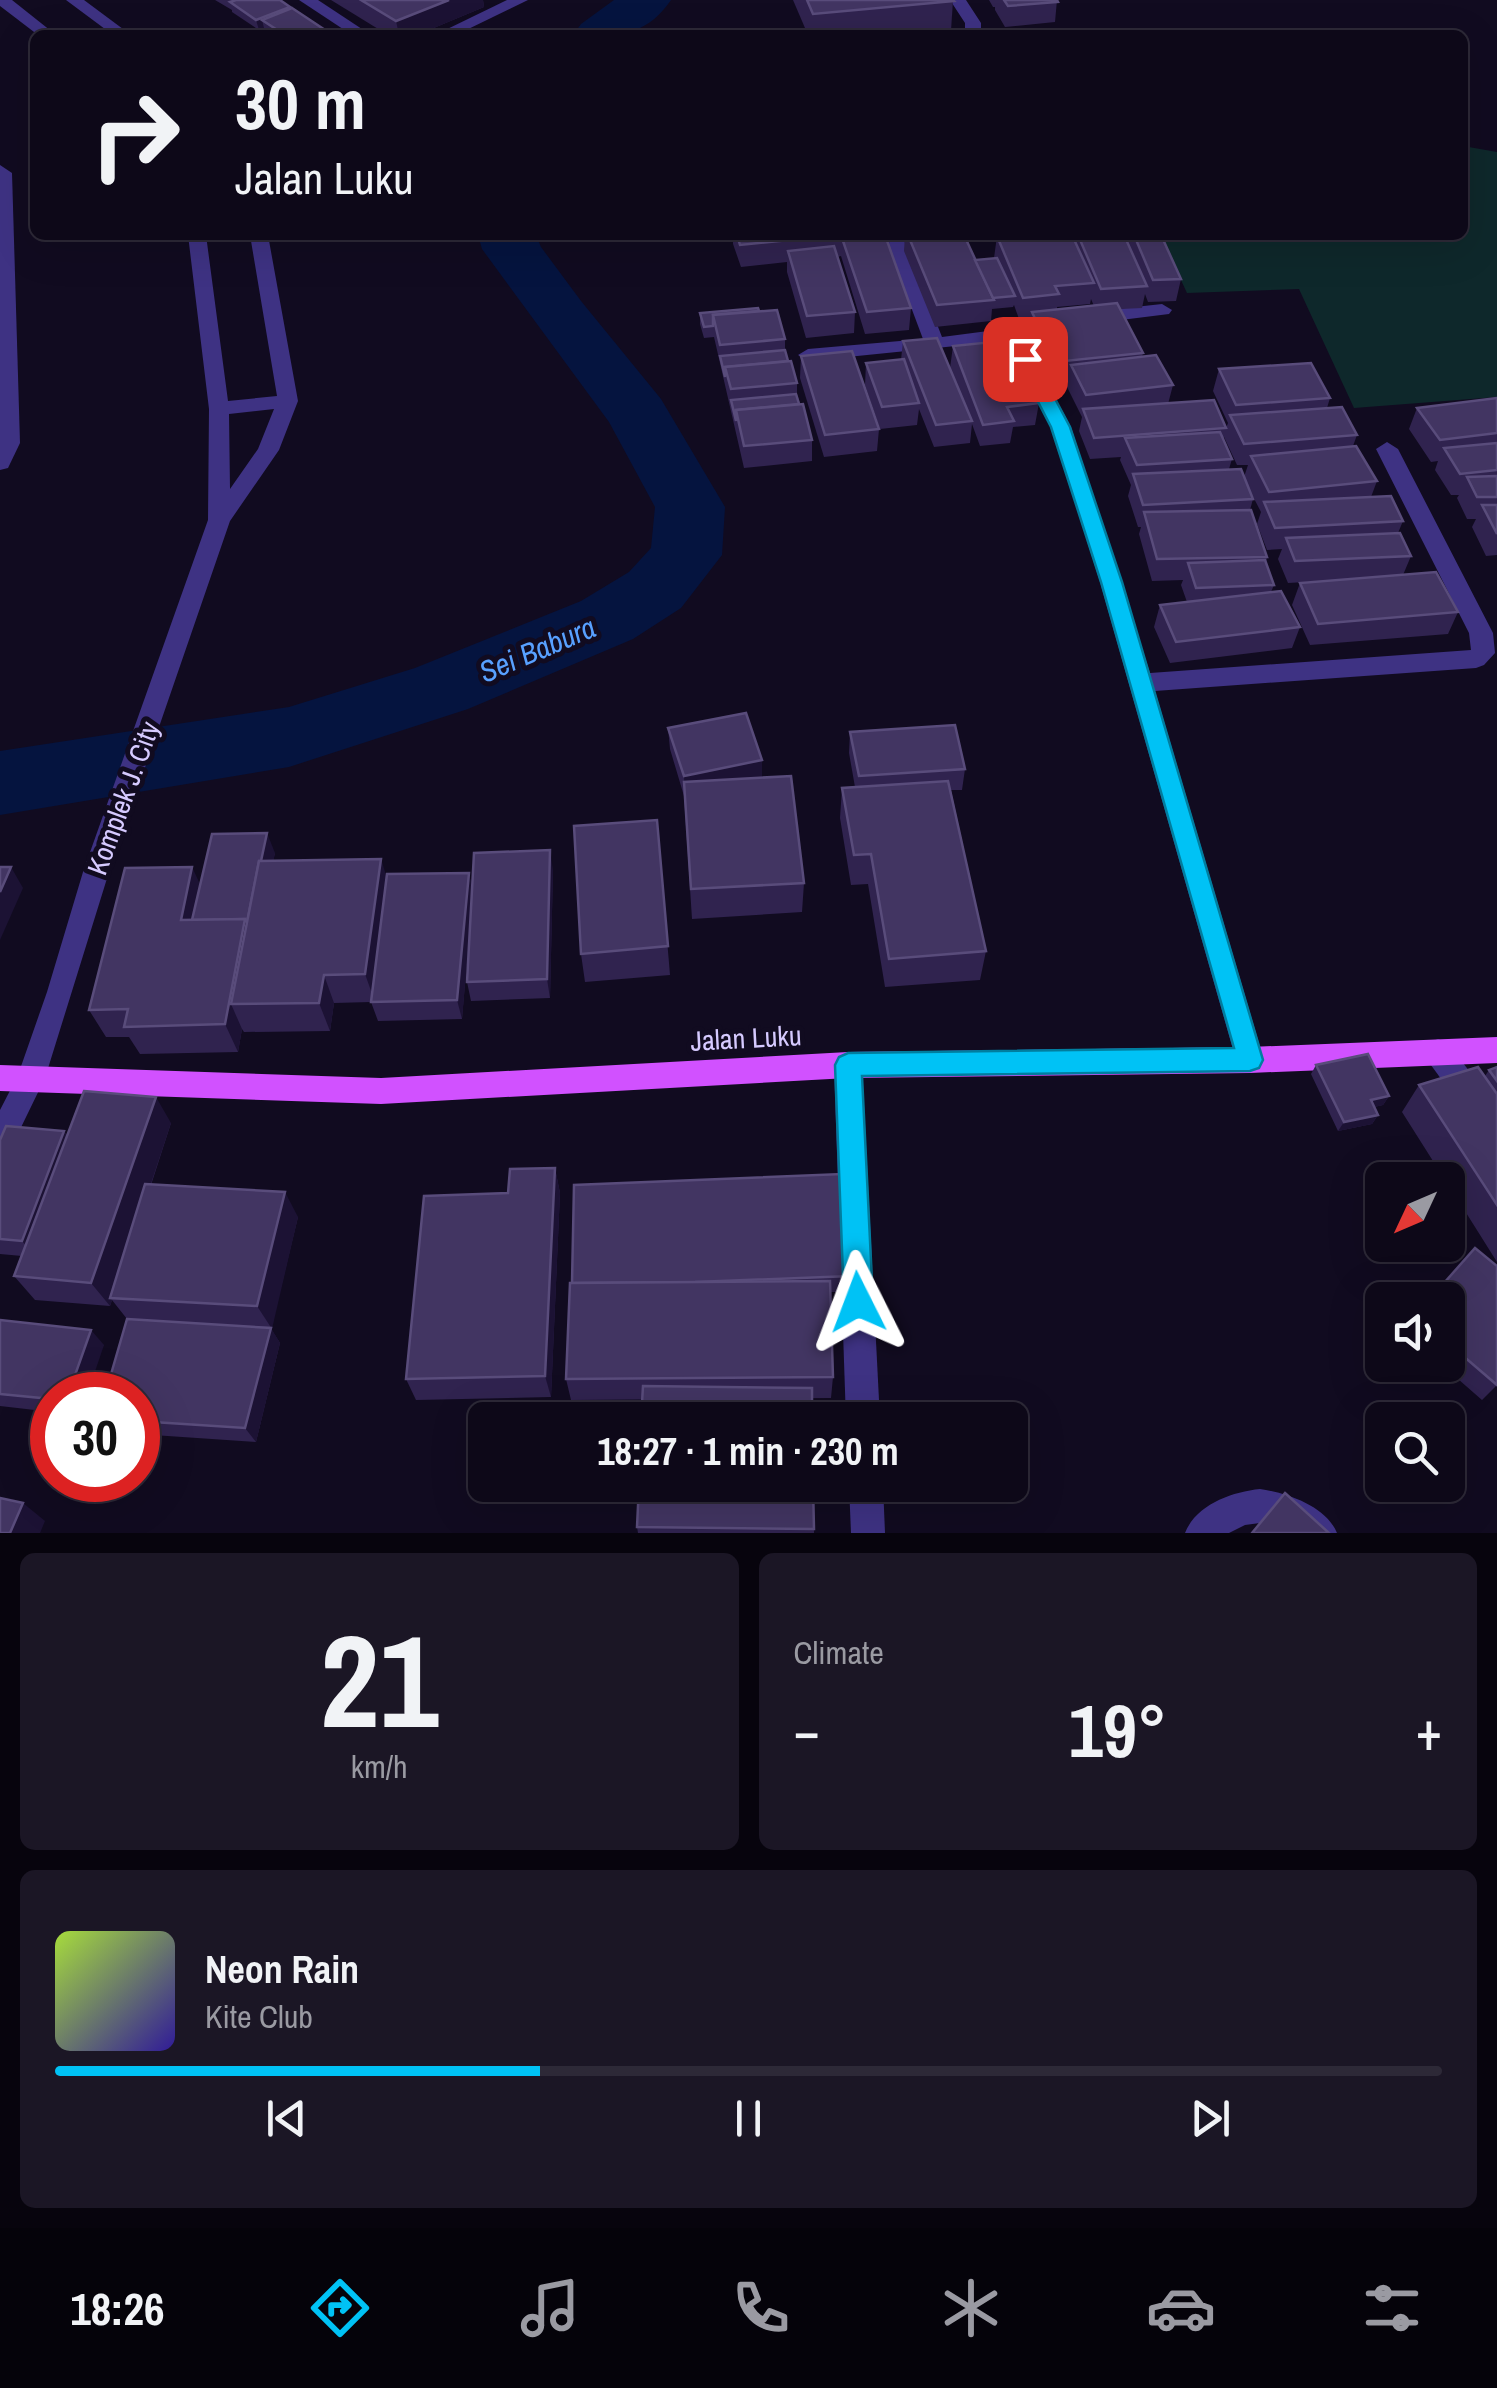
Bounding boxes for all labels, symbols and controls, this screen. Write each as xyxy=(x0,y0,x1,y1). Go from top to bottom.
text: 30 m xyxy=(235,57,366,151)
icon: right xyxy=(70,70,200,200)
text: Jalan Luku xyxy=(235,147,413,208)
pin xyxy=(983,317,1068,402)
icon: arrive xyxy=(998,332,1053,387)
water label: Sei Babura xyxy=(473,607,601,691)
street label: Komplek J. City xyxy=(78,715,169,880)
street label: Jalan Luku xyxy=(690,1016,802,1060)
north arrow xyxy=(1365,1162,1465,1262)
map controls xyxy=(1365,1162,1465,1502)
position arrow xyxy=(806,1250,910,1354)
button: sound xyxy=(1365,1282,1465,1382)
speed limit sign: 30 xyxy=(30,1372,160,1502)
button: search xyxy=(1365,1402,1465,1502)
text: 18:27 · 1 min · 230 m xyxy=(597,1426,899,1477)
text: 21 xyxy=(320,1592,439,1768)
text: Climate xyxy=(794,1631,884,1674)
text: 19° xyxy=(1069,1679,1167,1780)
text: − xyxy=(794,1693,820,1767)
text: + xyxy=(1416,1693,1442,1767)
text: km/h xyxy=(351,1745,408,1788)
text: Neon Rain xyxy=(205,1944,359,1995)
text: Kite Club xyxy=(205,1995,313,2038)
icon: previous xyxy=(259,2091,314,2146)
icon: pause xyxy=(721,2091,776,2146)
icon: next xyxy=(1183,2091,1238,2146)
icon: directions xyxy=(305,2273,375,2343)
icon: music xyxy=(515,2273,585,2343)
icon: phone xyxy=(726,2273,796,2343)
icon: climate xyxy=(936,2273,1006,2343)
icon: car xyxy=(1146,2273,1216,2343)
icon: filters xyxy=(1357,2273,1427,2343)
text: 18:26 xyxy=(70,2278,165,2339)

